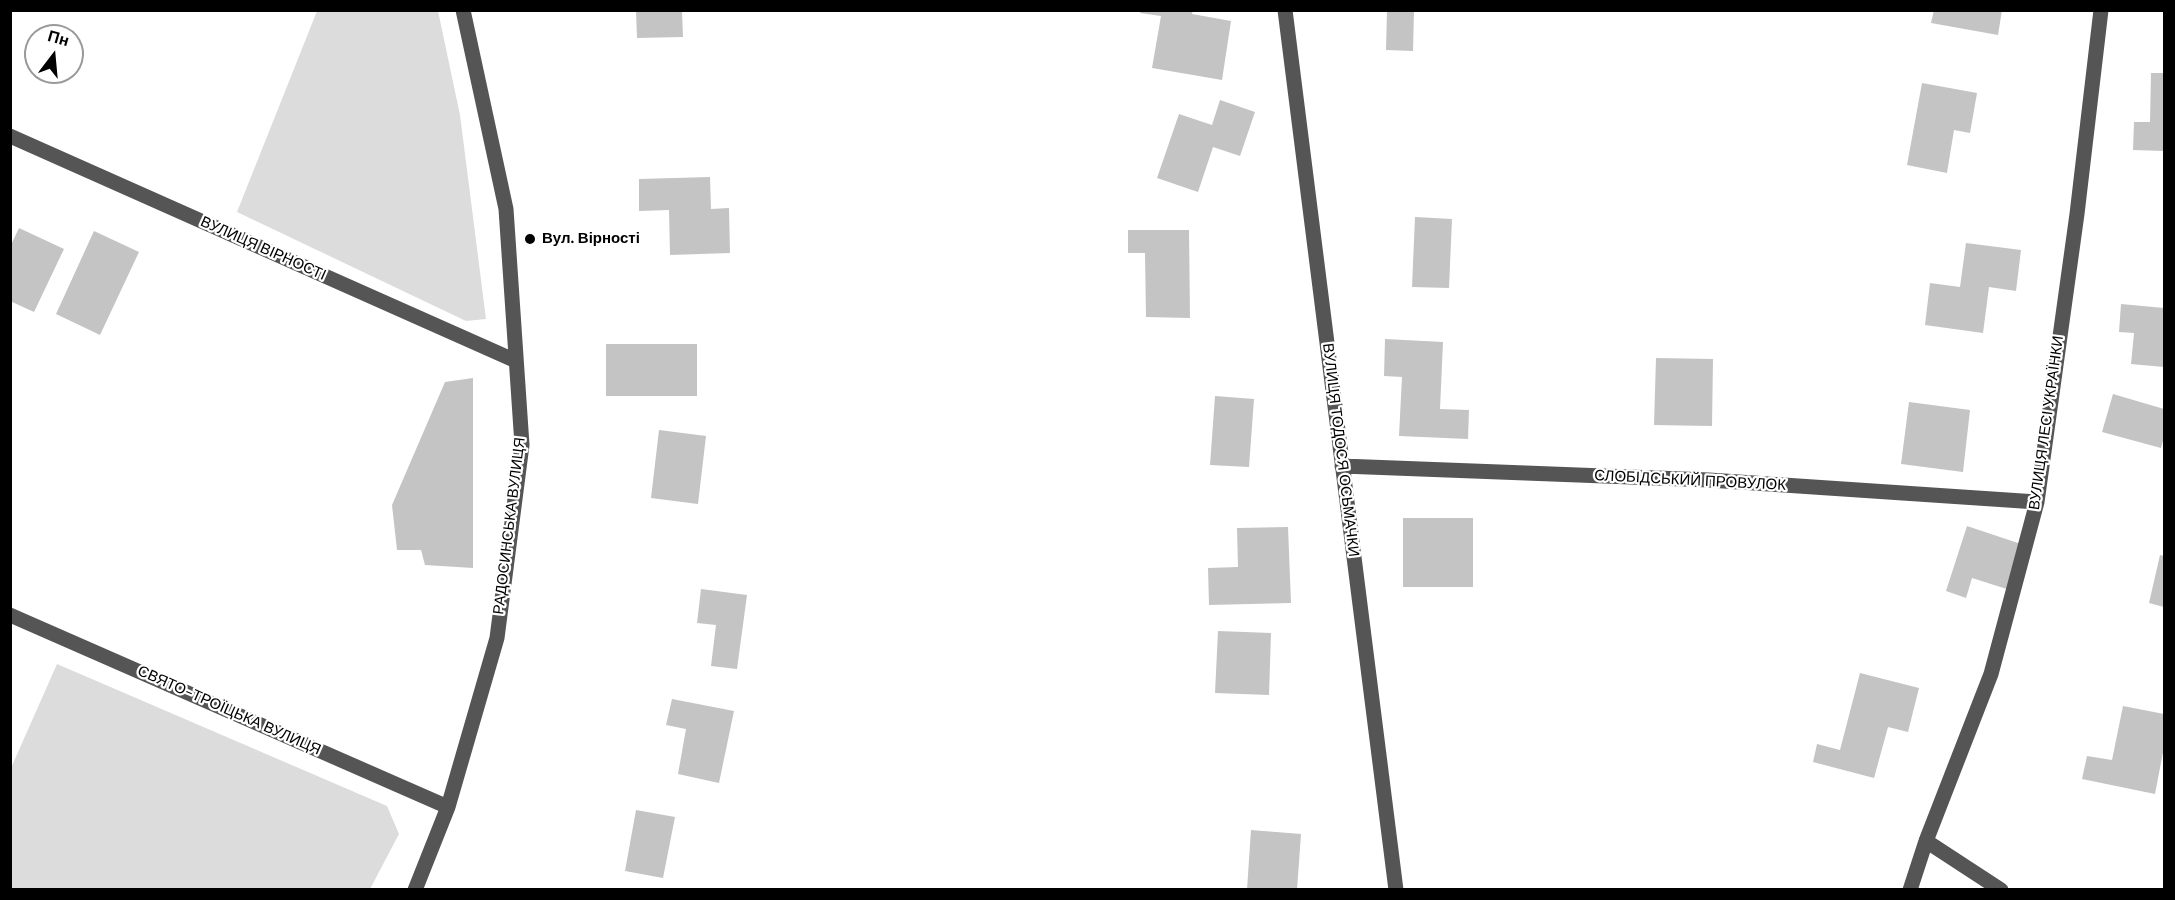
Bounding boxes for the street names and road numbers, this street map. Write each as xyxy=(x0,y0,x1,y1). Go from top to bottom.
street label: ВУЛИЦЯ ВІРНОСТІ xyxy=(197,213,329,285)
street label: ВУЛИЦЯ ЛЕСІ УКРАЇНКИ xyxy=(2026,335,2068,511)
street label: ВУЛИЦЯ ТОДОСЯ ОСЬМАЧКИ xyxy=(1318,342,1362,558)
street label: РАДОСИНСЬКА ВУЛИЦЯ xyxy=(490,436,530,616)
street label: СЛОБІДСЬКИЙ ПРОВУЛОК xyxy=(1594,467,1786,495)
street label: СВЯТО-ТРОЇЦЬКА ВУЛИЦЯ xyxy=(134,662,324,760)

